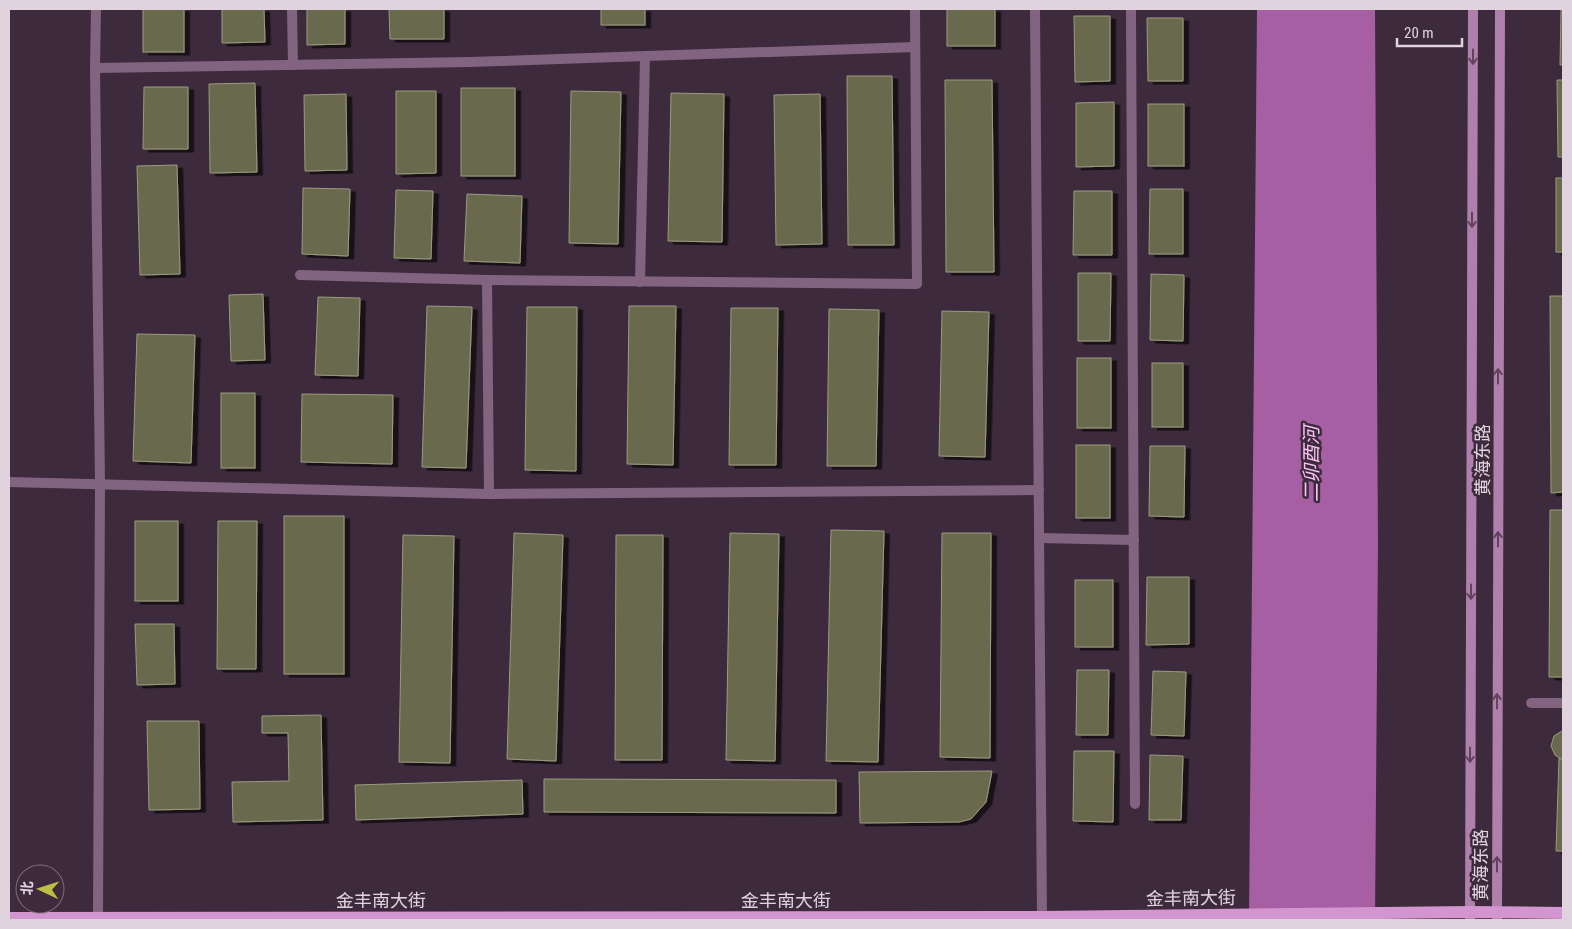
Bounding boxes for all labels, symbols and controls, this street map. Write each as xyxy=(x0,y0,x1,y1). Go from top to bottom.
scale bar xyxy=(1397,15,1462,47)
text: 20 m xyxy=(1404,24,1434,42)
one-way arrow xyxy=(1468,49,1478,65)
one-way arrow xyxy=(1468,212,1477,228)
one-way arrow xyxy=(1494,368,1503,384)
water label: 二卯酉河 xyxy=(1300,422,1323,502)
street label: 黄海东路 xyxy=(1472,424,1493,496)
one-way arrow xyxy=(1493,531,1503,547)
one-way arrow xyxy=(1466,584,1476,600)
one-way arrow xyxy=(1492,693,1502,710)
one-way arrow xyxy=(1466,747,1475,763)
street label: 黄海东路 xyxy=(1470,829,1491,901)
one-way arrow xyxy=(1492,856,1502,872)
north arrow xyxy=(15,864,65,914)
text: 北 xyxy=(19,881,36,896)
street label: 金丰南大街 xyxy=(1146,887,1236,909)
street label: 金丰南大街 xyxy=(336,890,426,911)
street label: 金丰南大街 xyxy=(741,890,831,911)

